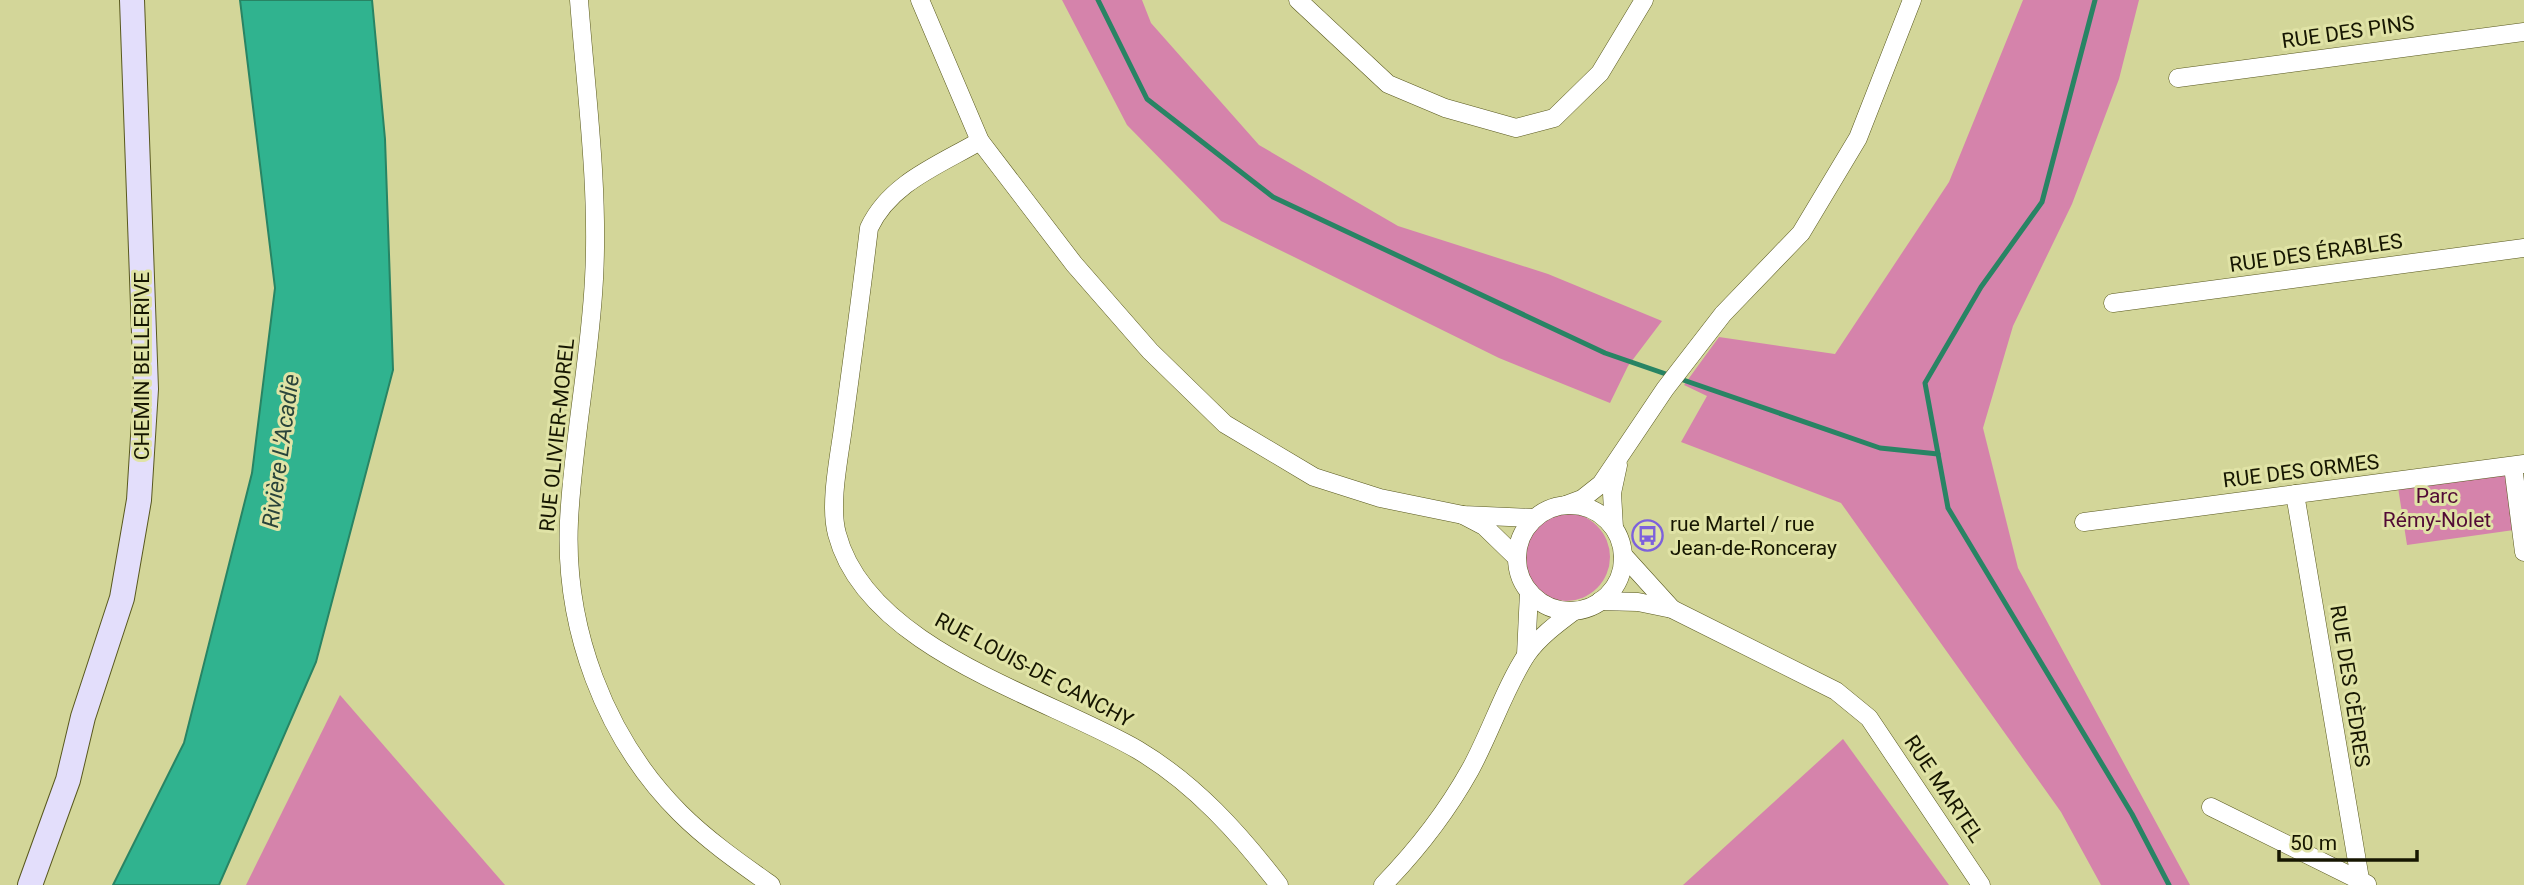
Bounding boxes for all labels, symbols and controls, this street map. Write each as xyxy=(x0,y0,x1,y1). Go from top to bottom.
street label: RUE DES PINS xyxy=(2280,11,2416,53)
street label: RUE DES ÉRABLES xyxy=(2228,229,2404,277)
street label: CHEMIN BELLERIVE xyxy=(130,272,154,460)
street label: RUE OLIVIER-MOREL xyxy=(535,337,579,533)
water label: Rivière L'Acadie xyxy=(257,372,305,530)
street label: RUE DES ORMES xyxy=(2222,450,2380,492)
park label: Parc Rémy-Nolet xyxy=(2383,484,2491,532)
place label: rue Martel / rue Jean-de-Ronceray xyxy=(1670,512,1837,560)
bus stop icon: rue Martel / rue Jean-de-Ronceray xyxy=(1630,519,1664,553)
street label: RUE DES CÈDRES xyxy=(2325,603,2375,769)
street label: RUE LOUIS-DE CANCHY xyxy=(931,608,1137,733)
street label: RUE MARTEL xyxy=(1899,731,1989,847)
scale bar xyxy=(2279,818,2417,862)
text: 50 m xyxy=(2290,831,2337,855)

